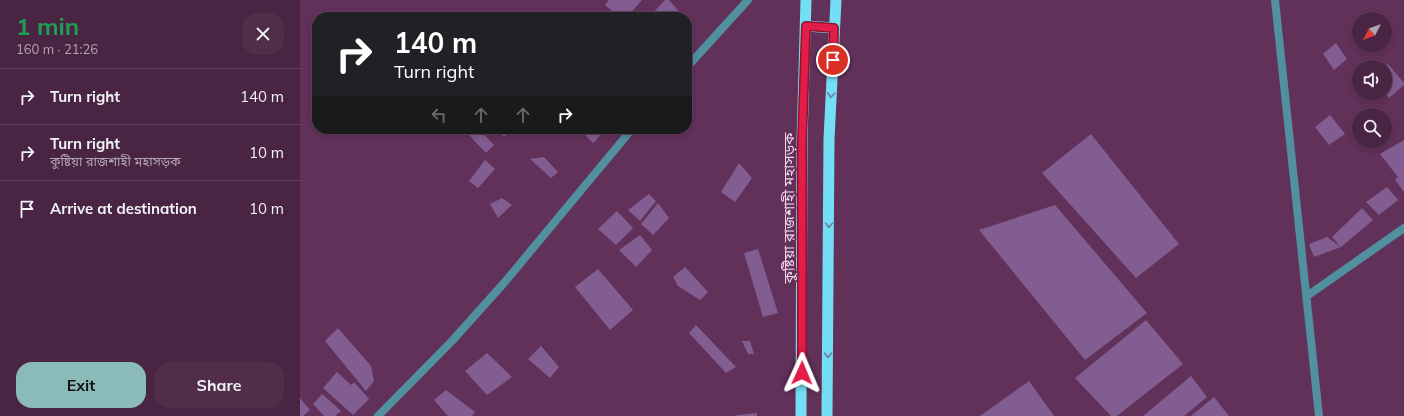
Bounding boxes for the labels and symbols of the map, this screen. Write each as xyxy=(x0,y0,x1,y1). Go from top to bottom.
north arrow xyxy=(1352,12,1392,52)
pin xyxy=(816,43,850,77)
one-way arrow xyxy=(827,92,836,98)
street label: কুষ্টিয়া রাজশাহী মহাসড়ক xyxy=(779,132,798,284)
one-way arrow xyxy=(825,222,833,228)
position arrow xyxy=(781,352,823,394)
one-way arrow xyxy=(824,352,832,358)

